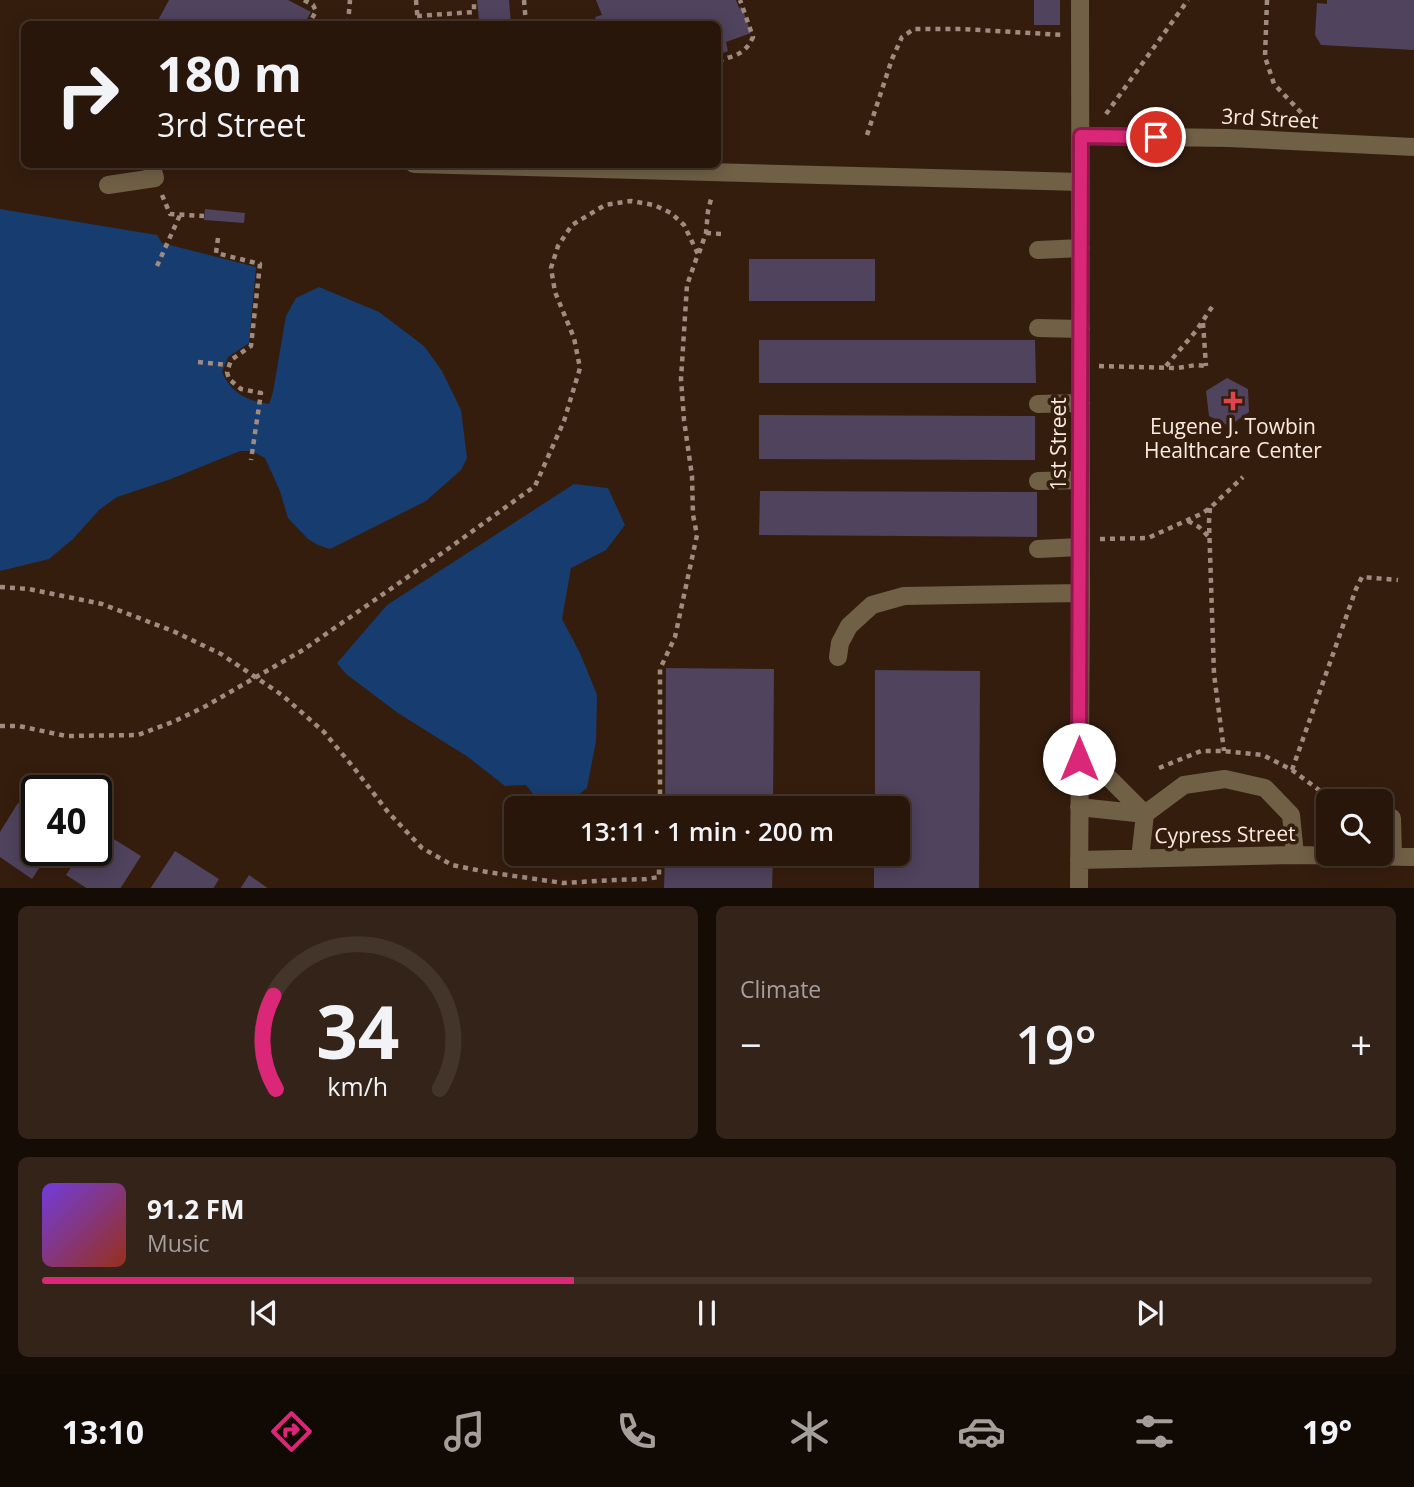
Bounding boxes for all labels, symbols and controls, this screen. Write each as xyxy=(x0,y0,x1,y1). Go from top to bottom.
text: 180 m xyxy=(157,40,302,106)
icon: right xyxy=(42,49,133,140)
street label: 3rd Street xyxy=(1221,101,1319,135)
text: 3rd Street xyxy=(157,103,306,146)
pin xyxy=(1126,107,1186,167)
icon: arrive xyxy=(1137,118,1175,156)
marker: Eugene J. Towbin Healthcare Center xyxy=(1223,391,1243,411)
street label: 1st Street xyxy=(1044,397,1072,491)
place label: Eugene J. Towbin Healthcare Center xyxy=(1144,412,1322,464)
position arrow xyxy=(1042,722,1116,796)
speed limit sign: 40 xyxy=(21,775,112,866)
map controls xyxy=(1316,789,1393,866)
button: search xyxy=(1316,789,1393,866)
text: 13:11 · 1 min · 200 m xyxy=(580,813,834,849)
street label: Cypress Street xyxy=(1154,819,1296,849)
text: Climate xyxy=(740,973,821,1005)
text: 34 xyxy=(316,981,400,1080)
text: 19° xyxy=(1015,1008,1097,1079)
text: − xyxy=(740,1018,762,1070)
text: + xyxy=(1350,1018,1372,1070)
text: km/h xyxy=(328,1068,388,1102)
text: 91.2 FM xyxy=(147,1191,245,1227)
text: Music xyxy=(147,1227,210,1259)
icon: previous xyxy=(245,1294,283,1332)
icon: pause xyxy=(688,1294,726,1332)
icon: next xyxy=(1131,1294,1169,1332)
icon: directions xyxy=(267,1407,316,1456)
icon: music xyxy=(440,1407,489,1456)
icon: phone xyxy=(612,1407,661,1456)
icon: climate xyxy=(785,1407,834,1456)
icon: car xyxy=(957,1407,1006,1456)
icon: filters xyxy=(1130,1407,1179,1456)
text: 13:10 xyxy=(62,1410,144,1453)
text: 19° xyxy=(1302,1410,1352,1453)

